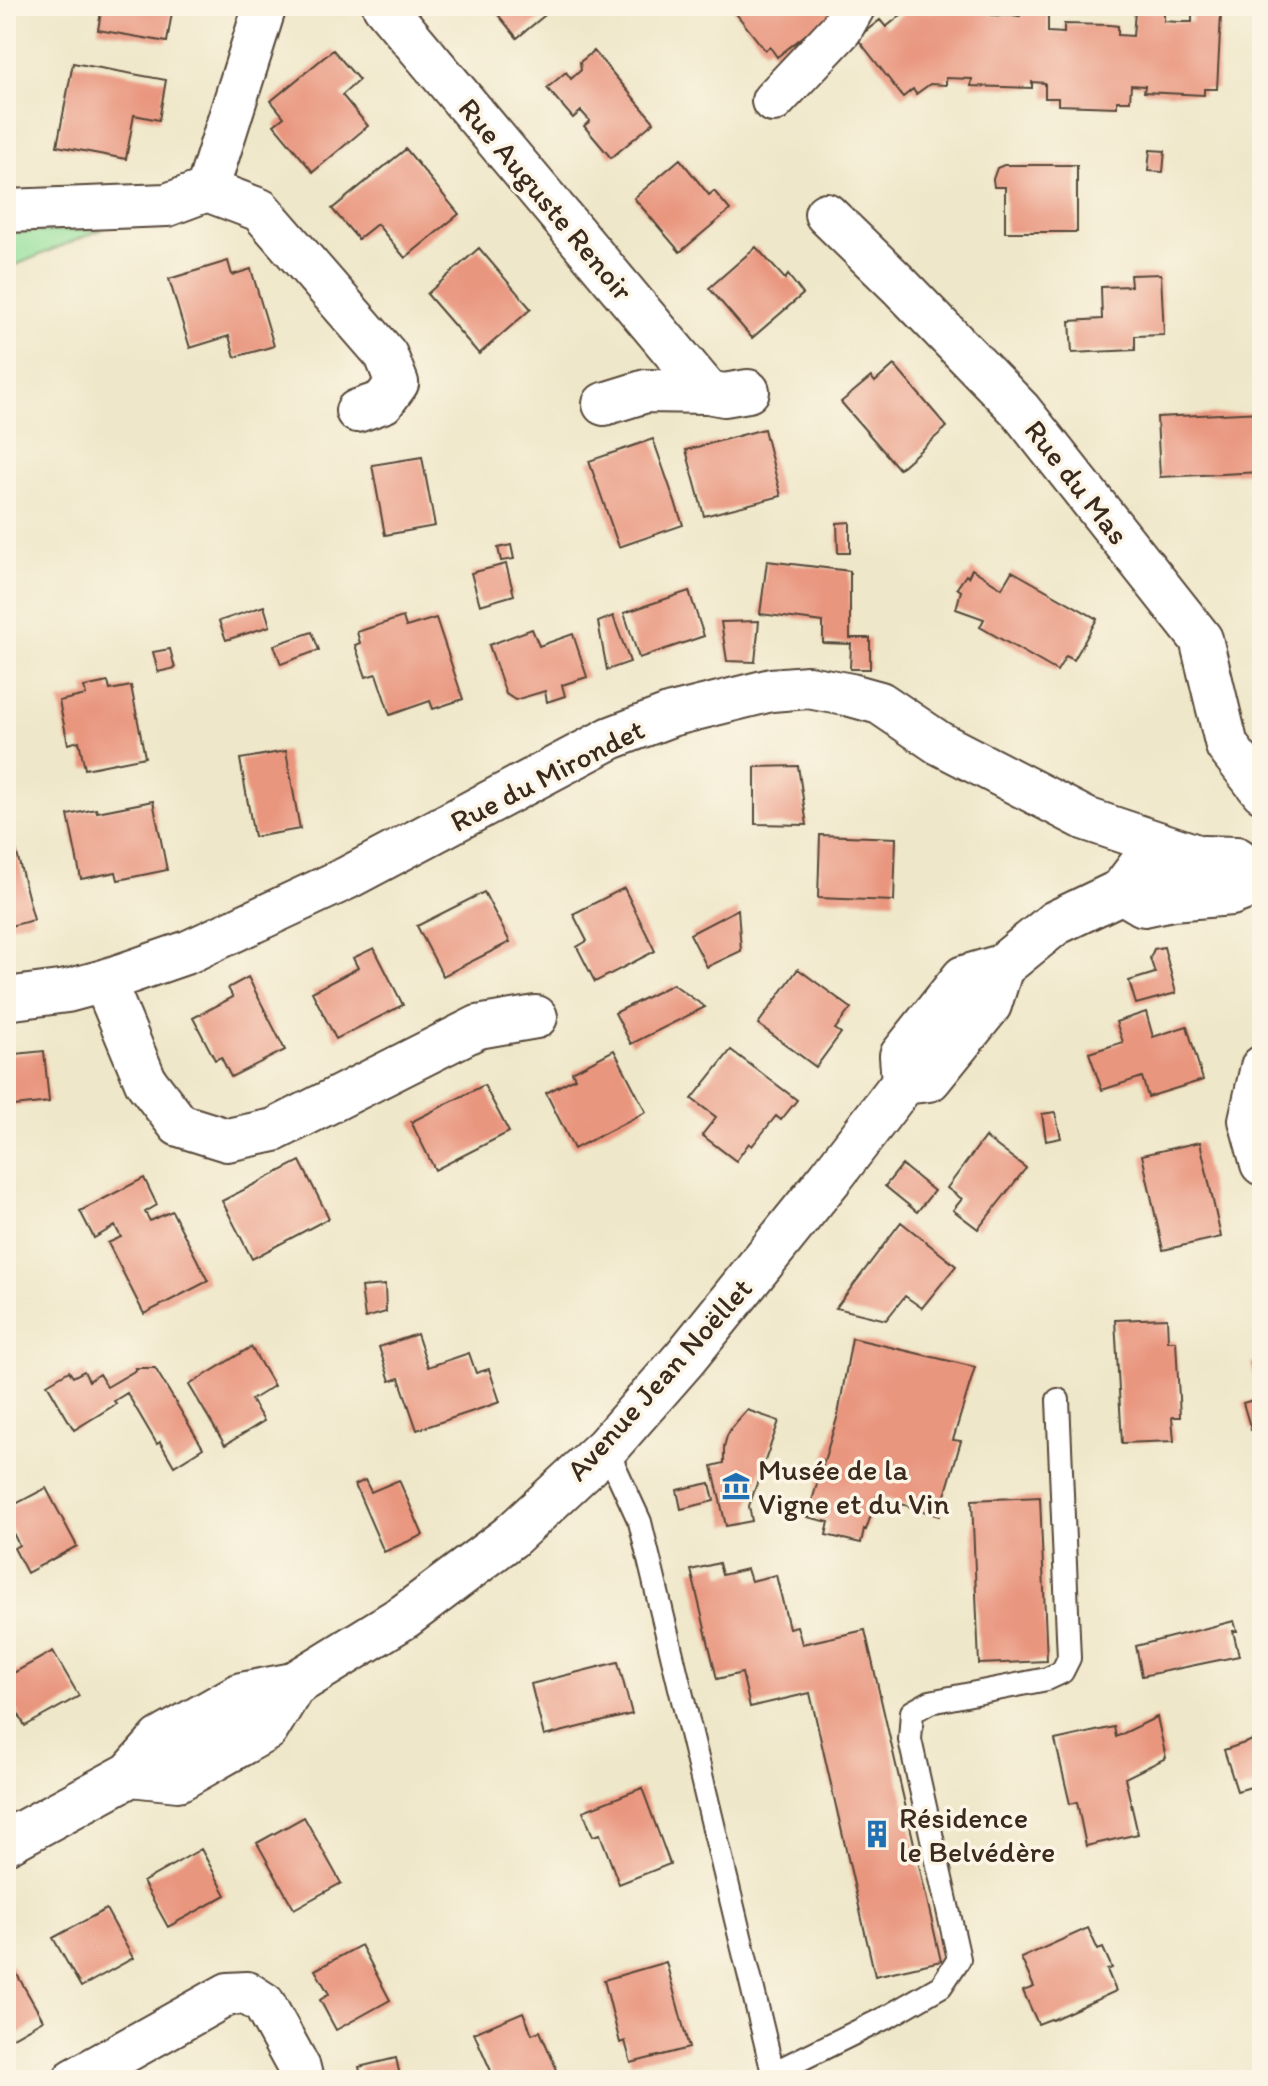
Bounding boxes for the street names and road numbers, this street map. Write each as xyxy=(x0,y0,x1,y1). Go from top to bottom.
street label: Rue Auguste Renoir xyxy=(451,90,642,308)
street label: Rue du Mas xyxy=(1017,412,1137,552)
street label: Rue du Mirondet xyxy=(444,710,650,840)
street label: Avenue Jean Noëllet xyxy=(558,1270,760,1488)

